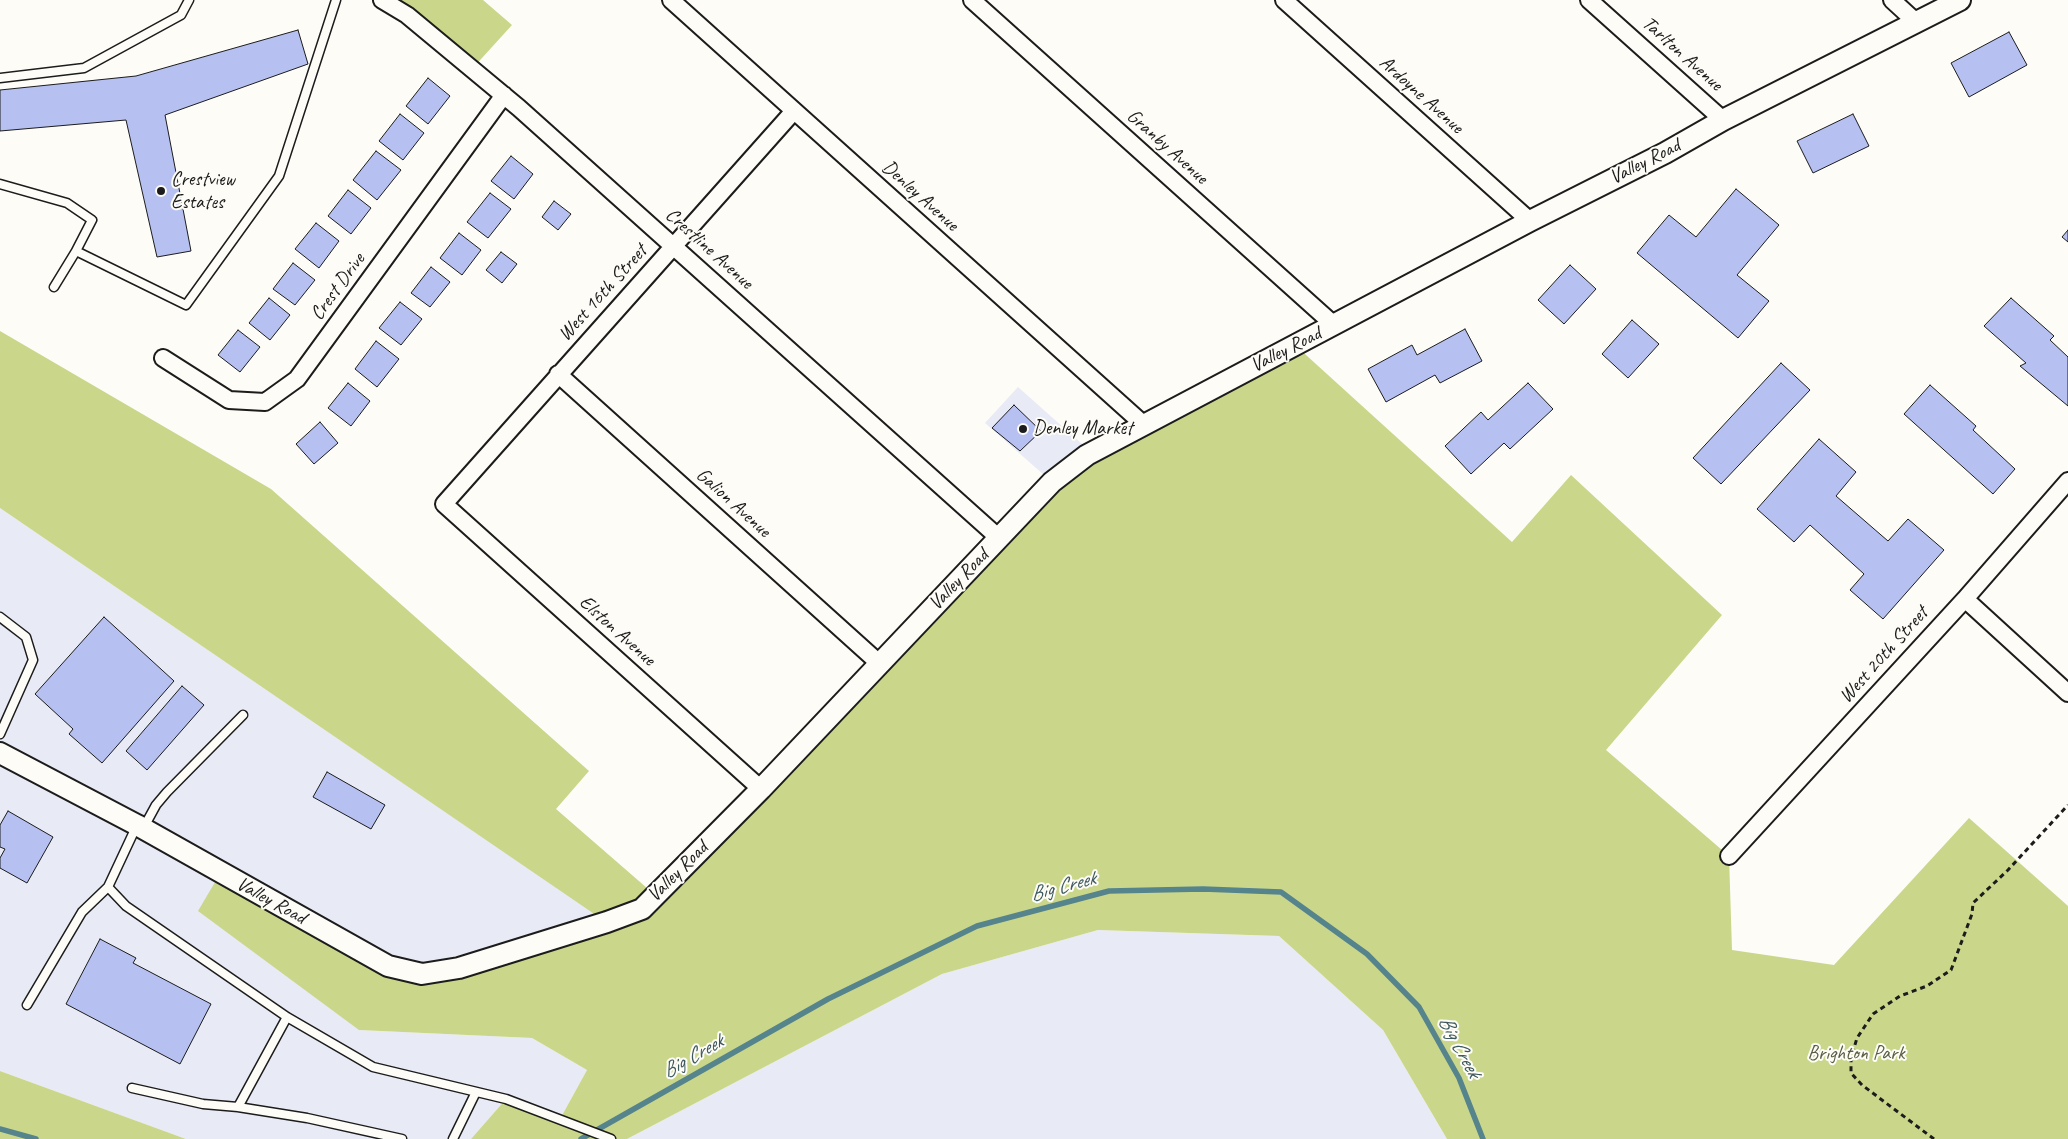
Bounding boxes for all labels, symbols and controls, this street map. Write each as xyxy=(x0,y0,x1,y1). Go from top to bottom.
street label: Tarlton Avenue xyxy=(1637,12,1727,96)
street label: Ardoyne Avenue xyxy=(1374,51,1468,139)
street label: Granby Avenue xyxy=(1121,104,1213,190)
street label: Valley Road xyxy=(1606,134,1684,190)
street label: Denley Avenue xyxy=(877,155,963,237)
place label: Crestview Estates xyxy=(171,168,235,215)
marker: Crestview Estates xyxy=(155,185,167,197)
street label: Crestline Avenue xyxy=(660,203,758,295)
street label: West 16th Street xyxy=(553,240,653,346)
street label: Crest Drive xyxy=(306,249,370,325)
street label: Valley Road xyxy=(1247,322,1325,378)
place label: Denley Market xyxy=(1033,417,1133,441)
marker: Denley Market xyxy=(1017,423,1029,435)
street label: Galion Avenue xyxy=(691,463,775,543)
street label: Valley Road xyxy=(924,544,994,616)
street label: Elston Avenue xyxy=(574,591,660,671)
street label: West 20th Street xyxy=(1834,602,1934,708)
street label: Valley Road xyxy=(643,837,713,907)
water label: Big Creek xyxy=(1028,866,1098,908)
street label: Valley Road xyxy=(232,872,310,930)
water label: Big Creek xyxy=(1432,1012,1486,1082)
water label: Big Creek xyxy=(658,1029,728,1085)
park label: Brighton Park xyxy=(1808,1042,1904,1066)

